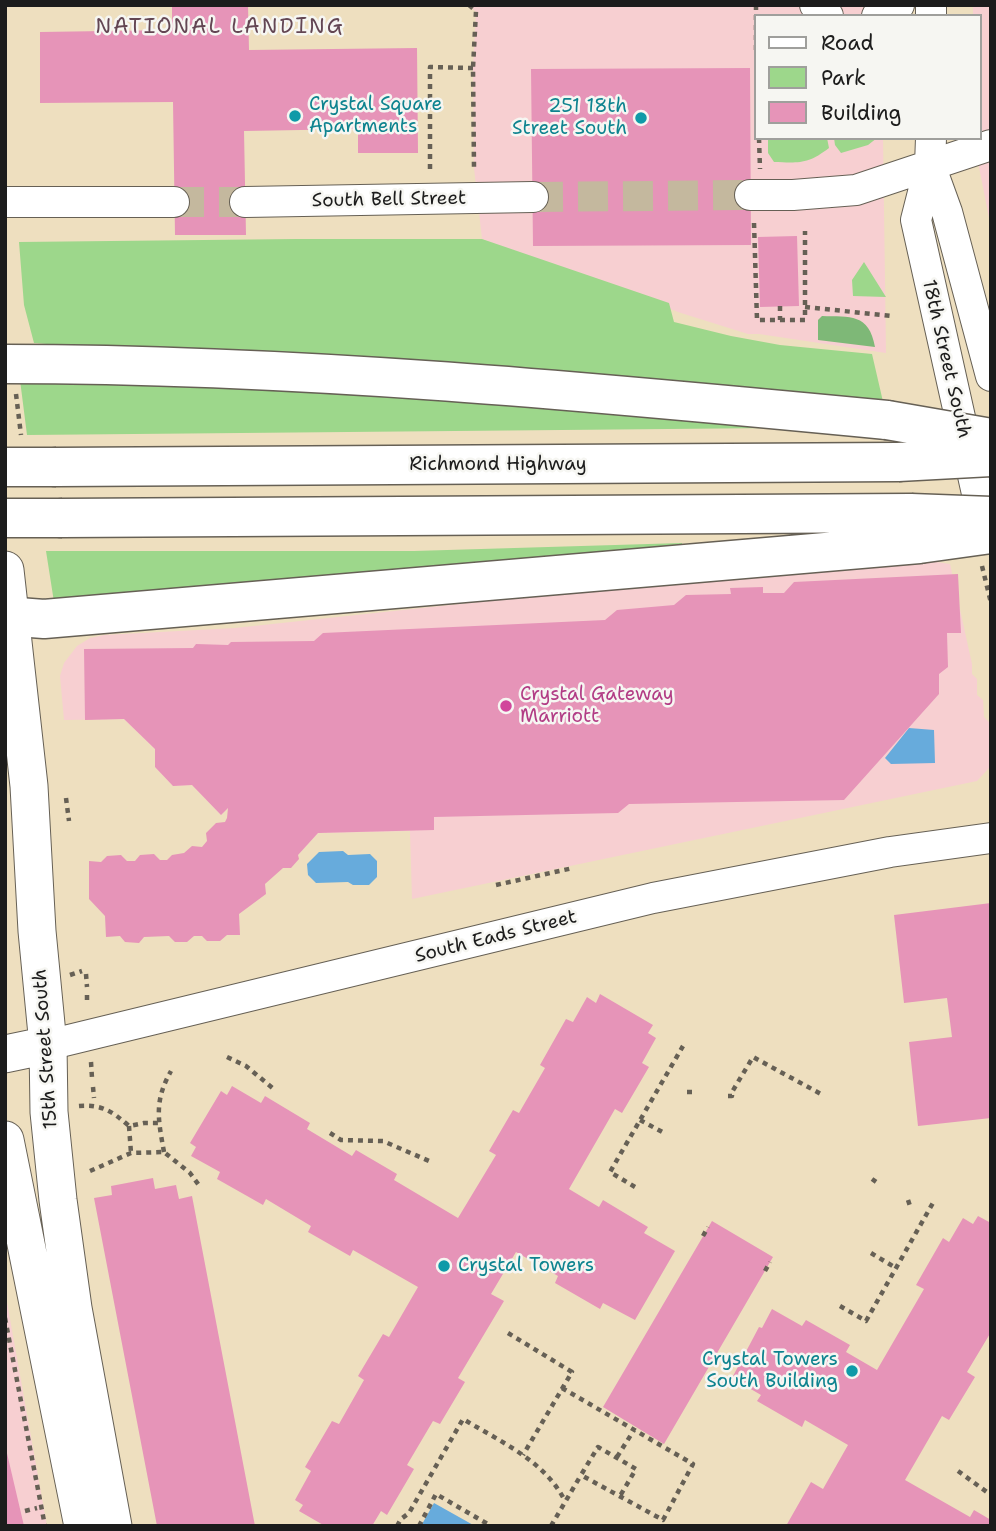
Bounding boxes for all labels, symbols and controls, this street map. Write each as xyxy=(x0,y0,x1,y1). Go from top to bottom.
legend xyxy=(754,14,982,140)
district label: NATIONAL LANDING xyxy=(97,15,343,41)
text: Road xyxy=(821,29,874,57)
text: Park xyxy=(821,64,866,92)
place label: Crystal Square Apartments xyxy=(309,94,442,138)
place label: 251 18th Street South xyxy=(512,96,627,140)
text: Building xyxy=(821,99,901,127)
marker: Crystal Square Apartments xyxy=(287,108,303,124)
marker: 251 18th Street South xyxy=(633,110,649,126)
street label: South Bell Street xyxy=(312,187,466,213)
street label: 18th Street South xyxy=(917,278,975,440)
street label: Richmond Highway xyxy=(409,454,587,476)
place label: Crystal Gateway Marriott xyxy=(520,684,674,728)
marker: Crystal Gateway Marriott xyxy=(498,698,514,714)
street label: South Eads Street xyxy=(413,906,579,968)
street label: 15th Street South xyxy=(29,968,63,1130)
place label: Crystal Towers xyxy=(458,1255,594,1277)
marker: Crystal Towers xyxy=(436,1258,452,1274)
place label: Crystal Towers South Building xyxy=(702,1349,838,1393)
marker: Crystal Towers South Building xyxy=(844,1363,860,1379)

